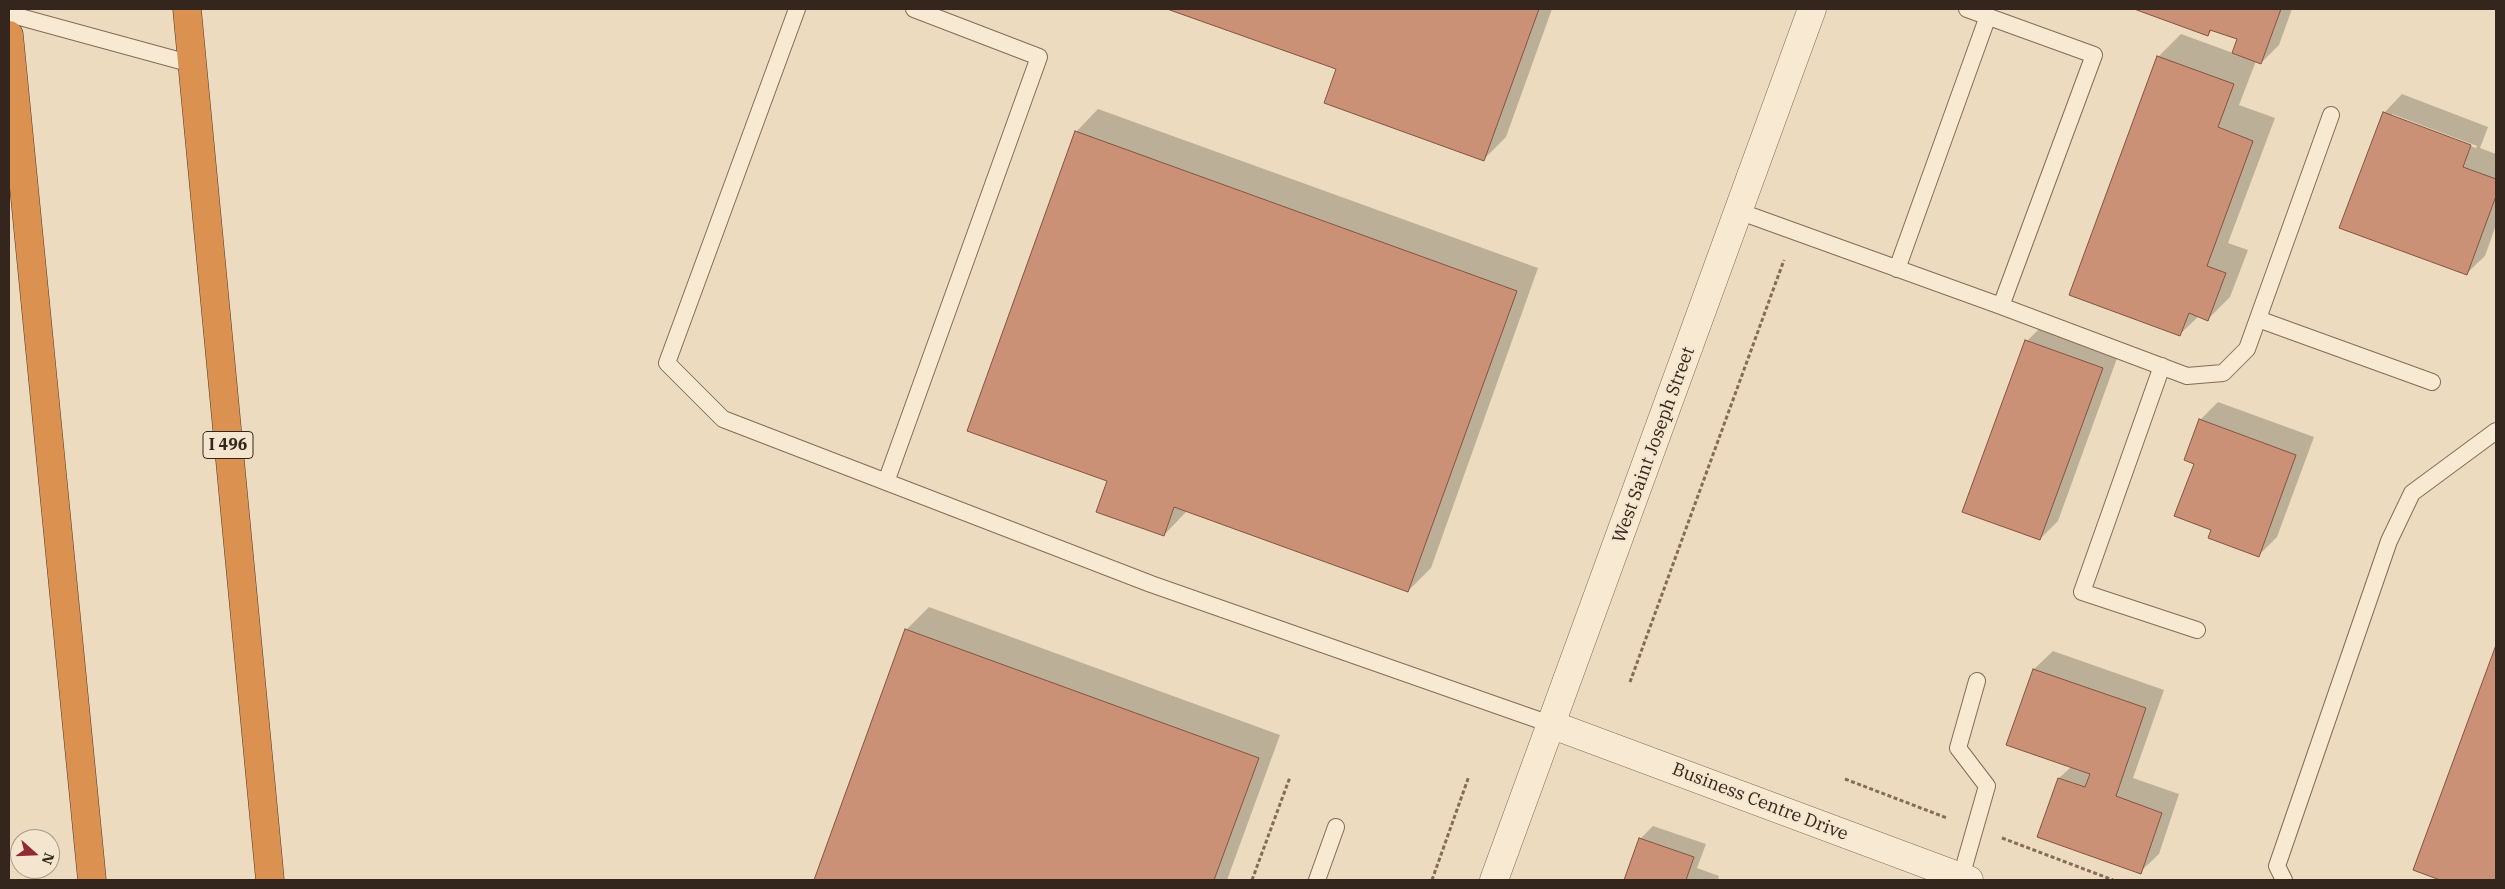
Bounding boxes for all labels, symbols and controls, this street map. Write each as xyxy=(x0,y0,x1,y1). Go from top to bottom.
street label: West Saint Joseph Street xyxy=(1608,344,1700,546)
road number: I 496 xyxy=(203,432,253,458)
street label: Business Centre Drive xyxy=(1669,758,1851,846)
north arrow xyxy=(10,829,60,879)
text: N xyxy=(38,850,59,867)

